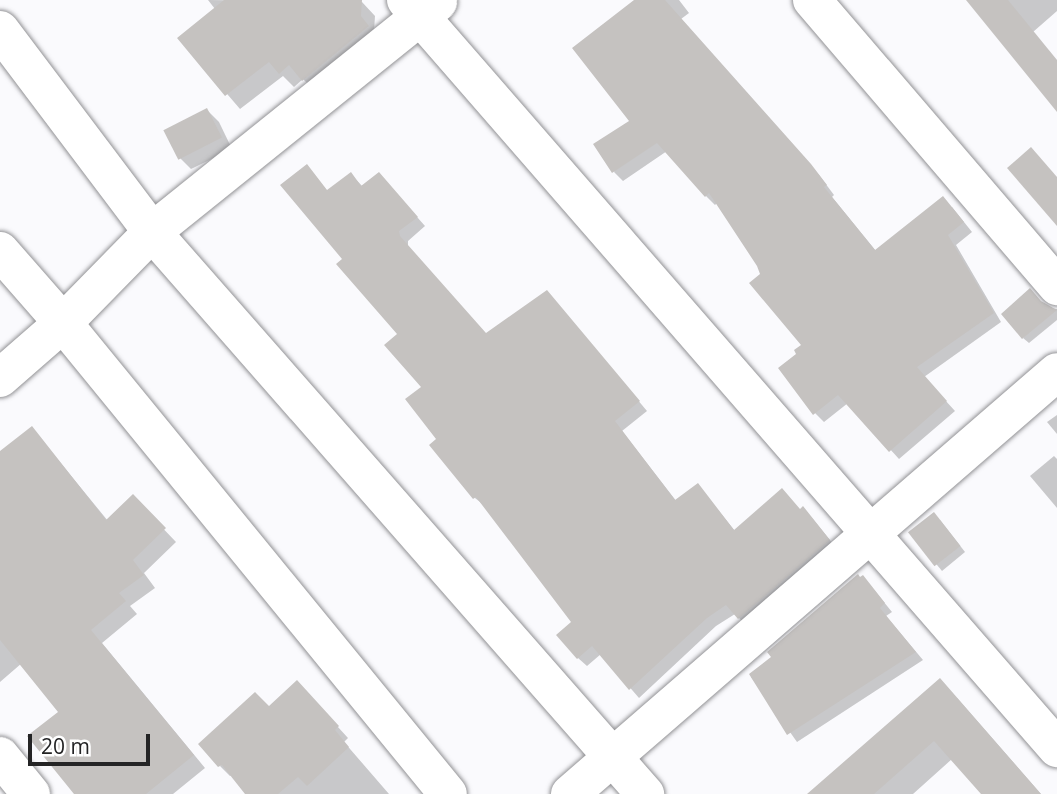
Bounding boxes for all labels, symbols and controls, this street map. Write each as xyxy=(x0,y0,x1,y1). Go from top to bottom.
scale bar xyxy=(32,720,154,764)
text: 20 m xyxy=(41,732,90,760)

